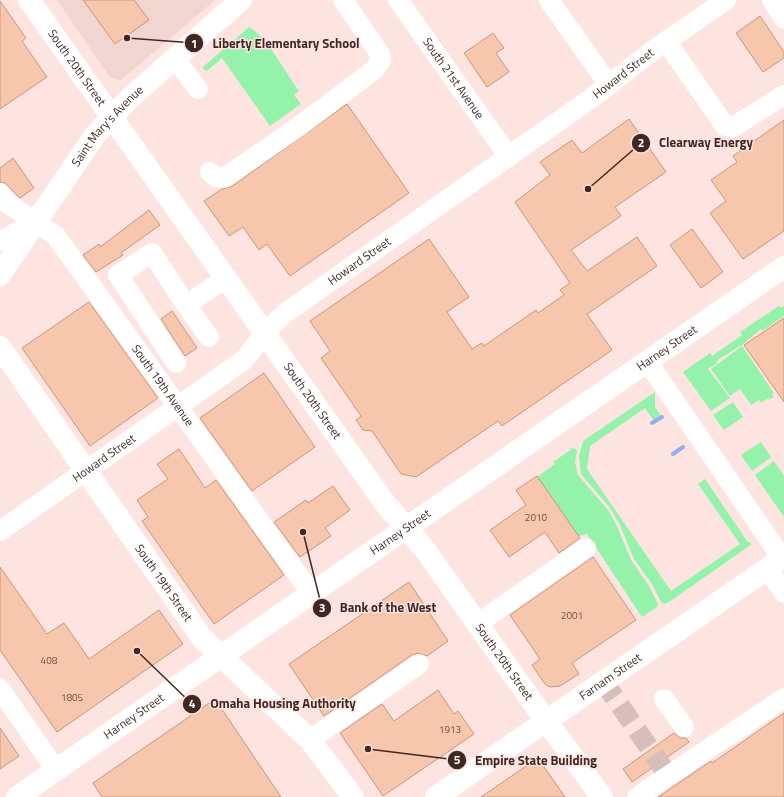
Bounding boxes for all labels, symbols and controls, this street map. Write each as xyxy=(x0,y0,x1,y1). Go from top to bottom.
street label: South 20th Street xyxy=(44,25,112,110)
callout: Liberty Elementary School xyxy=(184,31,368,56)
text: Liberty Elementary School xyxy=(212,33,360,53)
street label: South 21st Avenue xyxy=(418,33,489,123)
text: 1 xyxy=(191,34,197,53)
street label: Howard Street xyxy=(588,43,658,103)
street label: Saint Mary's Avenue xyxy=(66,80,147,170)
callout: Clearway Energy xyxy=(631,130,761,155)
text: Clearway Energy xyxy=(659,132,753,152)
text: 2 xyxy=(638,133,644,152)
street label: Howard Street xyxy=(323,231,395,290)
street label: Harney Street xyxy=(632,319,702,375)
street label: South 19th Avenue xyxy=(127,340,199,430)
street label: South 20th Street xyxy=(279,358,347,444)
street label: Howard Street xyxy=(68,428,140,487)
street label: Harney Street xyxy=(366,503,435,559)
house number: 2010 xyxy=(525,510,548,525)
street label: South 19th Street xyxy=(131,540,198,626)
callout: Bank of the West xyxy=(312,595,444,620)
text: Bank of the West xyxy=(340,597,436,617)
text: 3 xyxy=(319,598,325,617)
house number: 2001 xyxy=(561,608,583,623)
street label: South 20th Street xyxy=(471,619,539,705)
street label: Farnam Street xyxy=(575,647,646,705)
house number: 408 xyxy=(41,653,58,668)
street label: Harney Street xyxy=(99,688,168,744)
house number: 1805 xyxy=(61,690,84,705)
callout: Omaha Housing Authority xyxy=(182,691,364,716)
text: Omaha Housing Authority xyxy=(210,693,356,713)
text: 4 xyxy=(189,694,196,713)
house number: 1913 xyxy=(439,722,461,737)
callout: Empire State Building xyxy=(447,748,605,773)
text: 5 xyxy=(454,750,461,769)
text: Empire State Building xyxy=(475,750,597,770)

